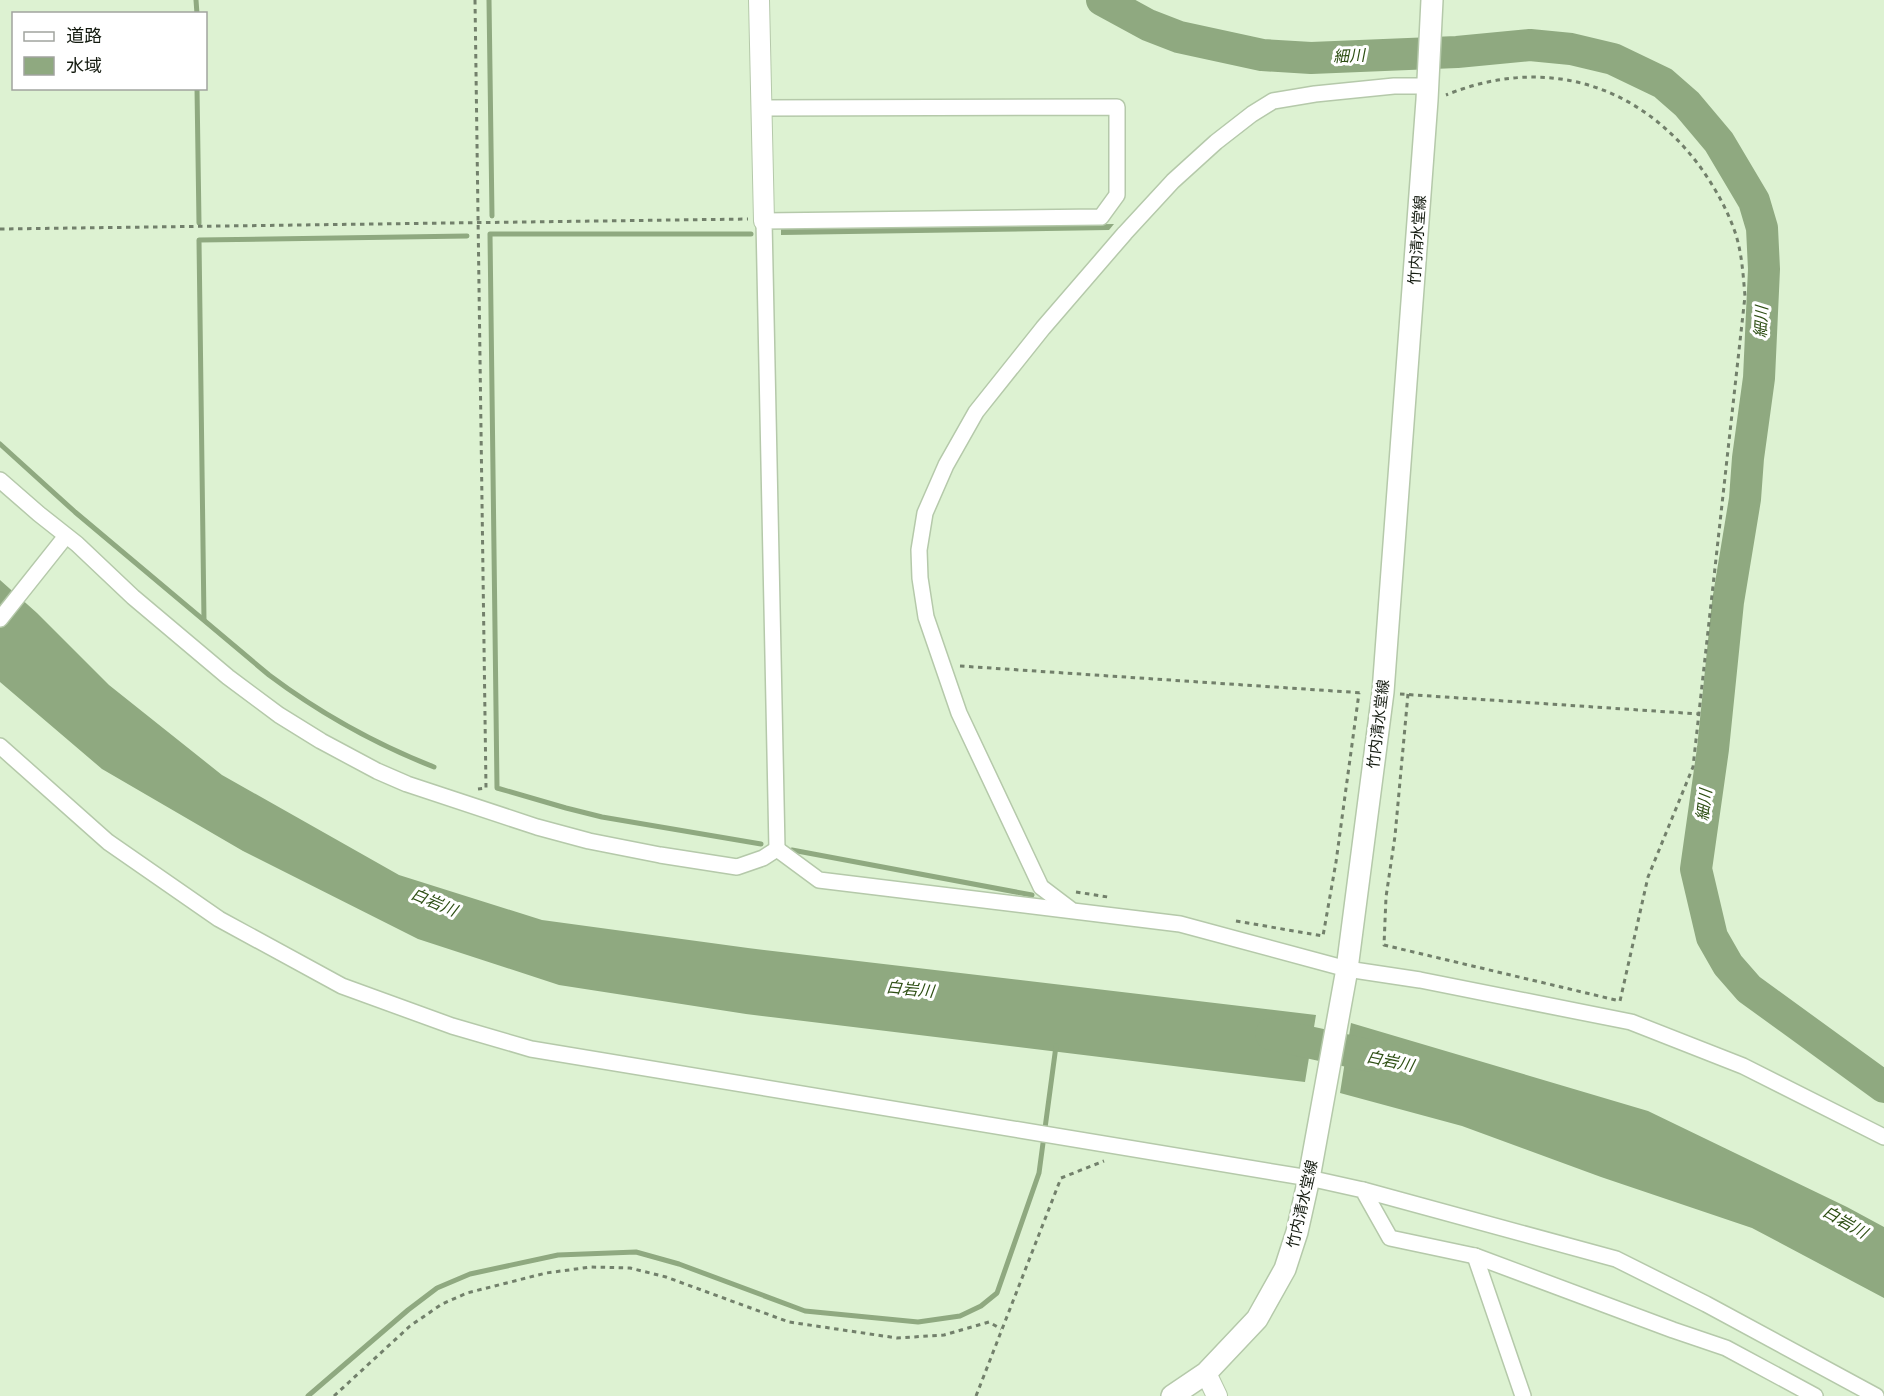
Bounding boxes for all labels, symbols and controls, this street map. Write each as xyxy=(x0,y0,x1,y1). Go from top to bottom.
legend xyxy=(12,12,207,90)
text: 道路 xyxy=(66,26,102,46)
water label: 細川 xyxy=(1333,47,1367,65)
text: 水域 xyxy=(66,56,102,76)
street label: 竹内清水堂線 xyxy=(1405,195,1429,285)
water label: 細川 xyxy=(1752,304,1770,338)
street label: 竹内清水堂線 xyxy=(1364,678,1392,770)
water label: 細川 xyxy=(1694,786,1715,822)
water label: 白岩川 xyxy=(409,885,461,920)
water label: 白岩川 xyxy=(885,978,937,1000)
water label: 白岩川 xyxy=(1365,1048,1417,1075)
street label: 竹内清水堂線 xyxy=(1284,1158,1320,1250)
water label: 白岩川 xyxy=(1820,1203,1872,1242)

